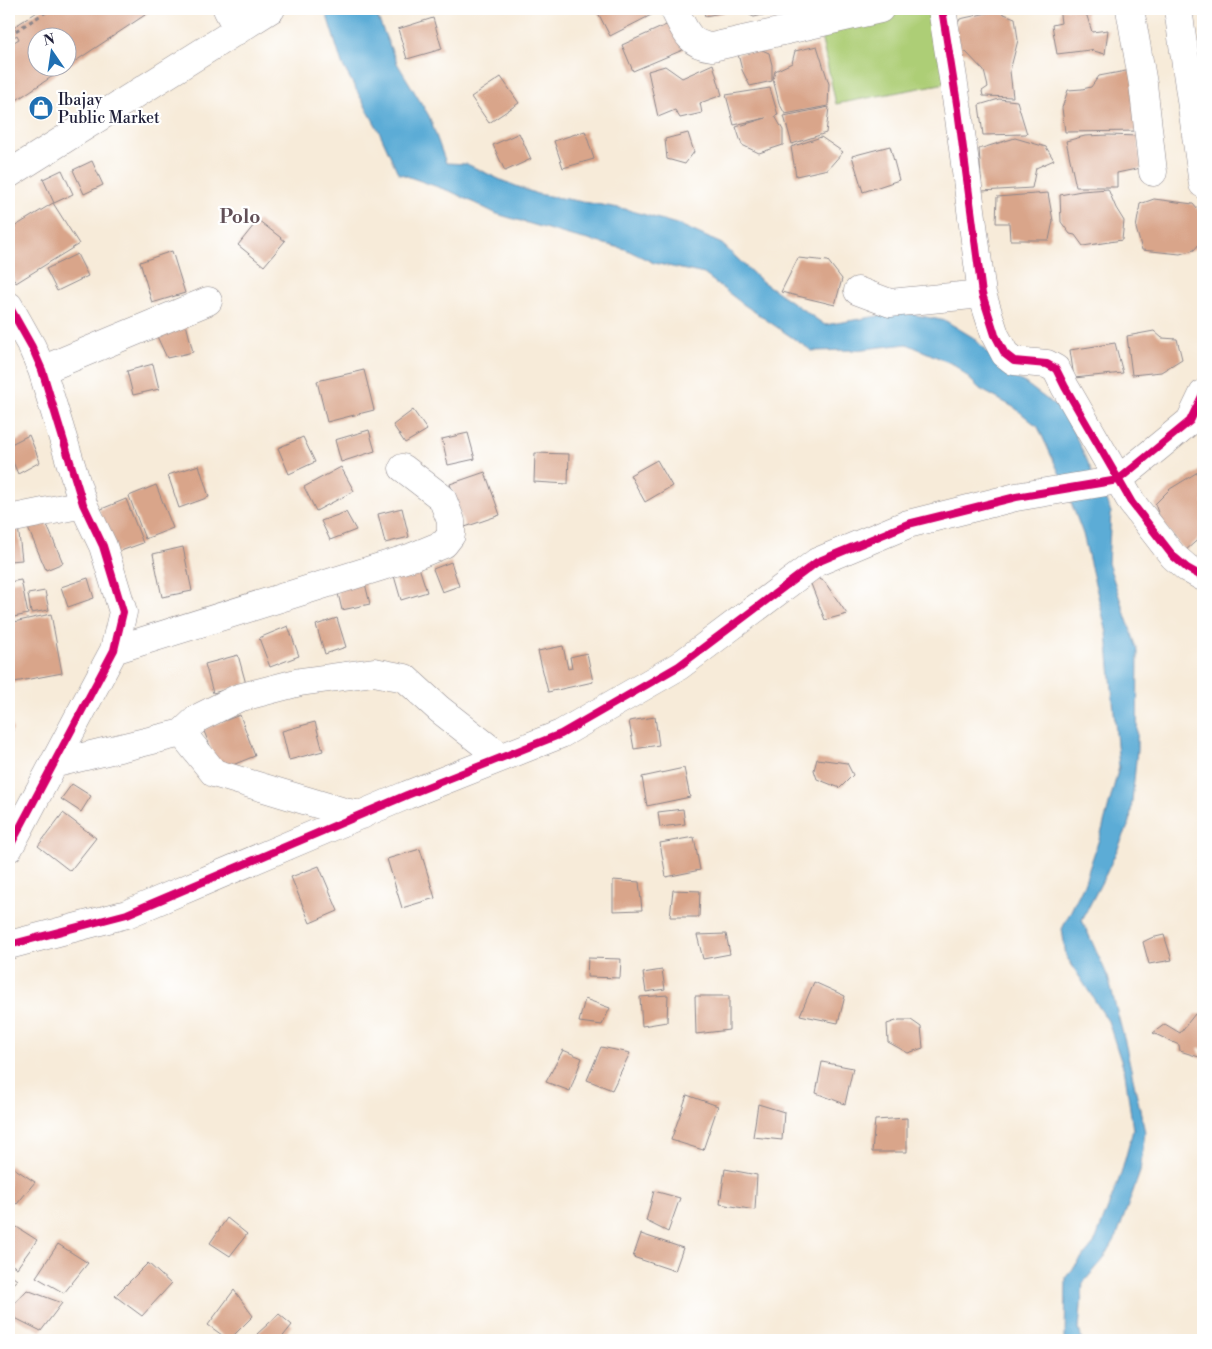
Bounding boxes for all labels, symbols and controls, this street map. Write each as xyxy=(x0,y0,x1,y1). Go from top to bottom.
north arrow xyxy=(28,28,78,78)
text: N xyxy=(42,30,57,50)
place label: Ibajay Public Market xyxy=(58,90,160,128)
shop icon: Ibajay Public Market xyxy=(28,95,54,121)
district label: Polo xyxy=(220,205,260,229)

